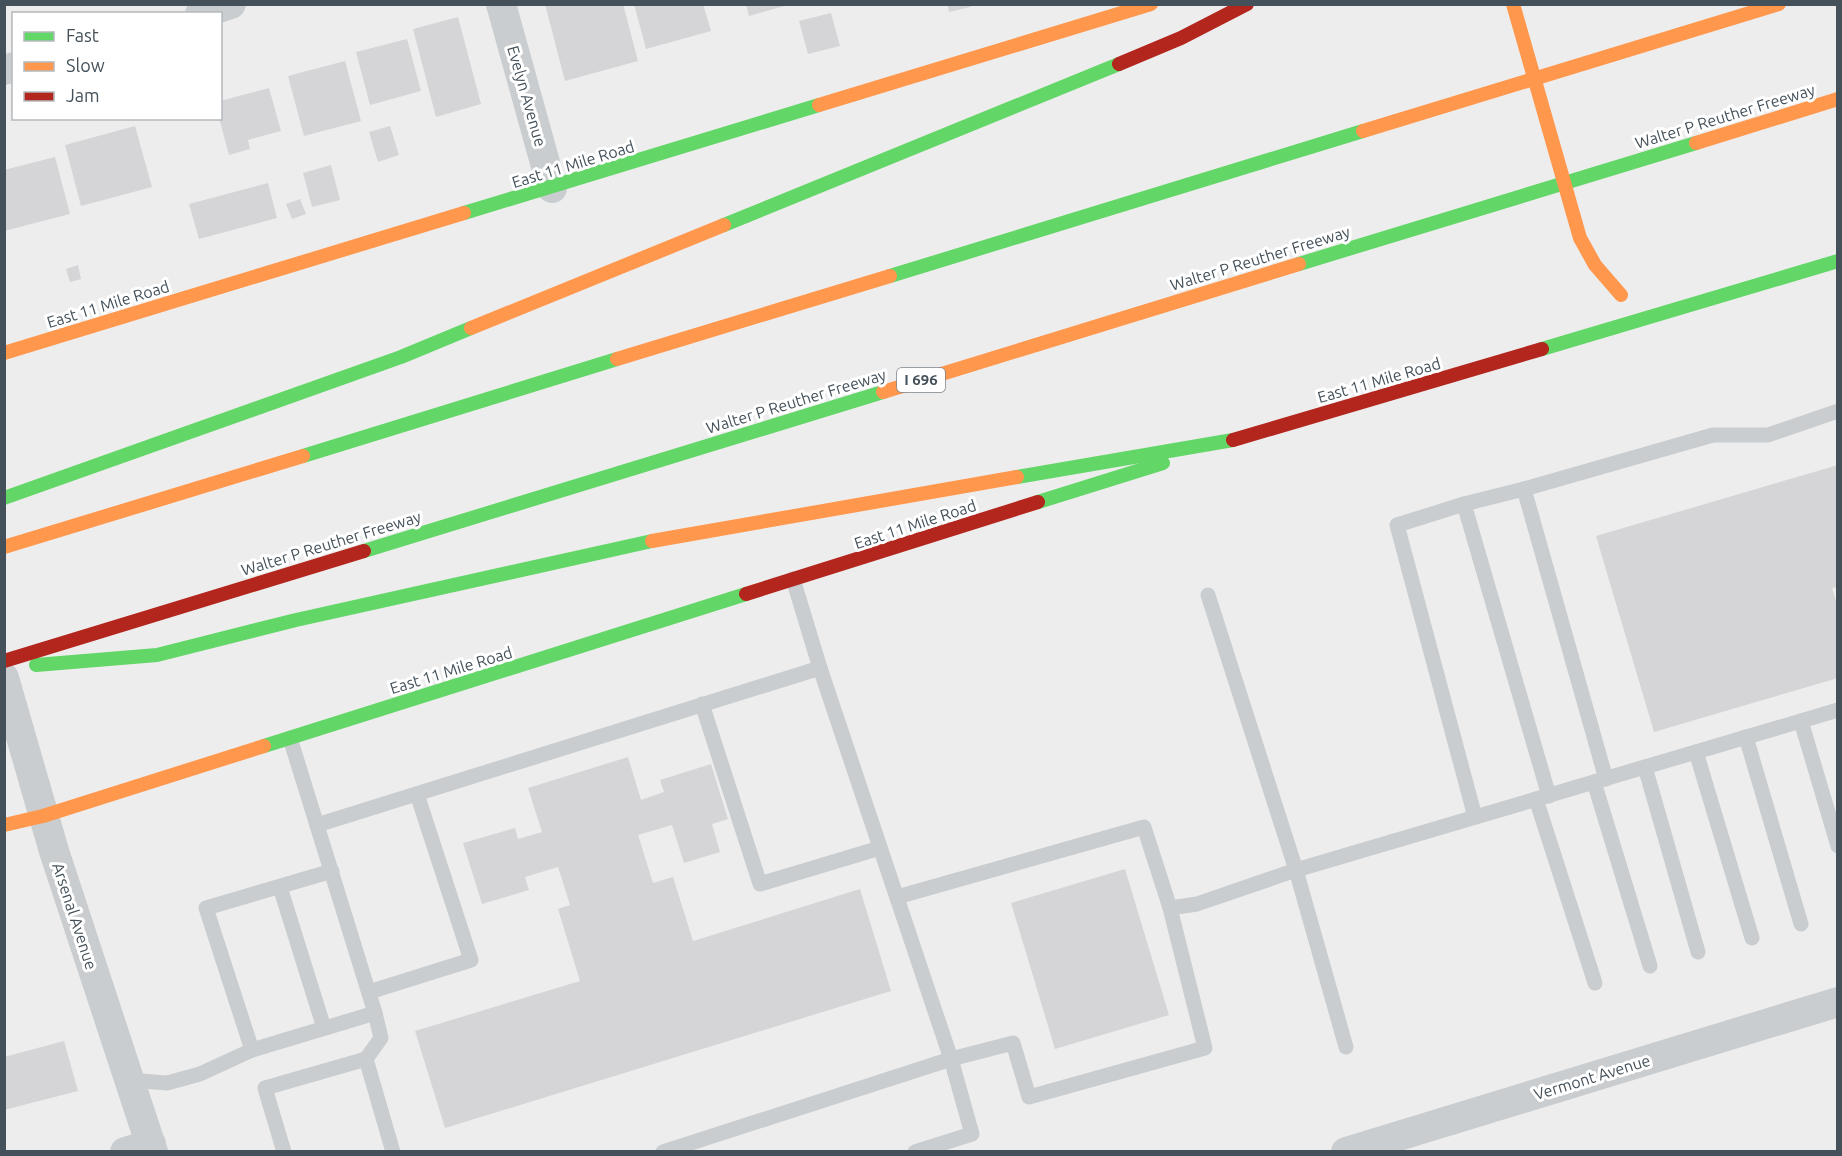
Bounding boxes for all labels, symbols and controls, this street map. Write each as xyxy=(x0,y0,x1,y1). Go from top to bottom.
legend xyxy=(12,12,222,120)
text: Fast xyxy=(66,25,99,45)
street label: Evelyn Avenue xyxy=(504,44,550,148)
text: Slow xyxy=(66,55,105,75)
street label: Walter P Reuther Freeway xyxy=(1633,80,1817,152)
text: Jam xyxy=(66,85,100,105)
street label: East 11 Mile Road xyxy=(510,137,636,191)
street label: Walter P Reuther Freeway xyxy=(1168,222,1352,294)
street label: East 11 Mile Road xyxy=(45,277,171,331)
street label: East 11 Mile Road xyxy=(1315,354,1443,406)
street label: Walter P Reuther Freeway xyxy=(704,365,888,437)
road number: I 696 xyxy=(897,368,945,392)
street label: East 11 Mile Road xyxy=(852,496,978,552)
street label: Walter P Reuther Freeway xyxy=(239,507,423,579)
street label: East 11 Mile Road xyxy=(388,643,514,697)
street label: Arsenal Avenue xyxy=(49,860,101,972)
street label: Vermont Avenue xyxy=(1532,1051,1652,1103)

